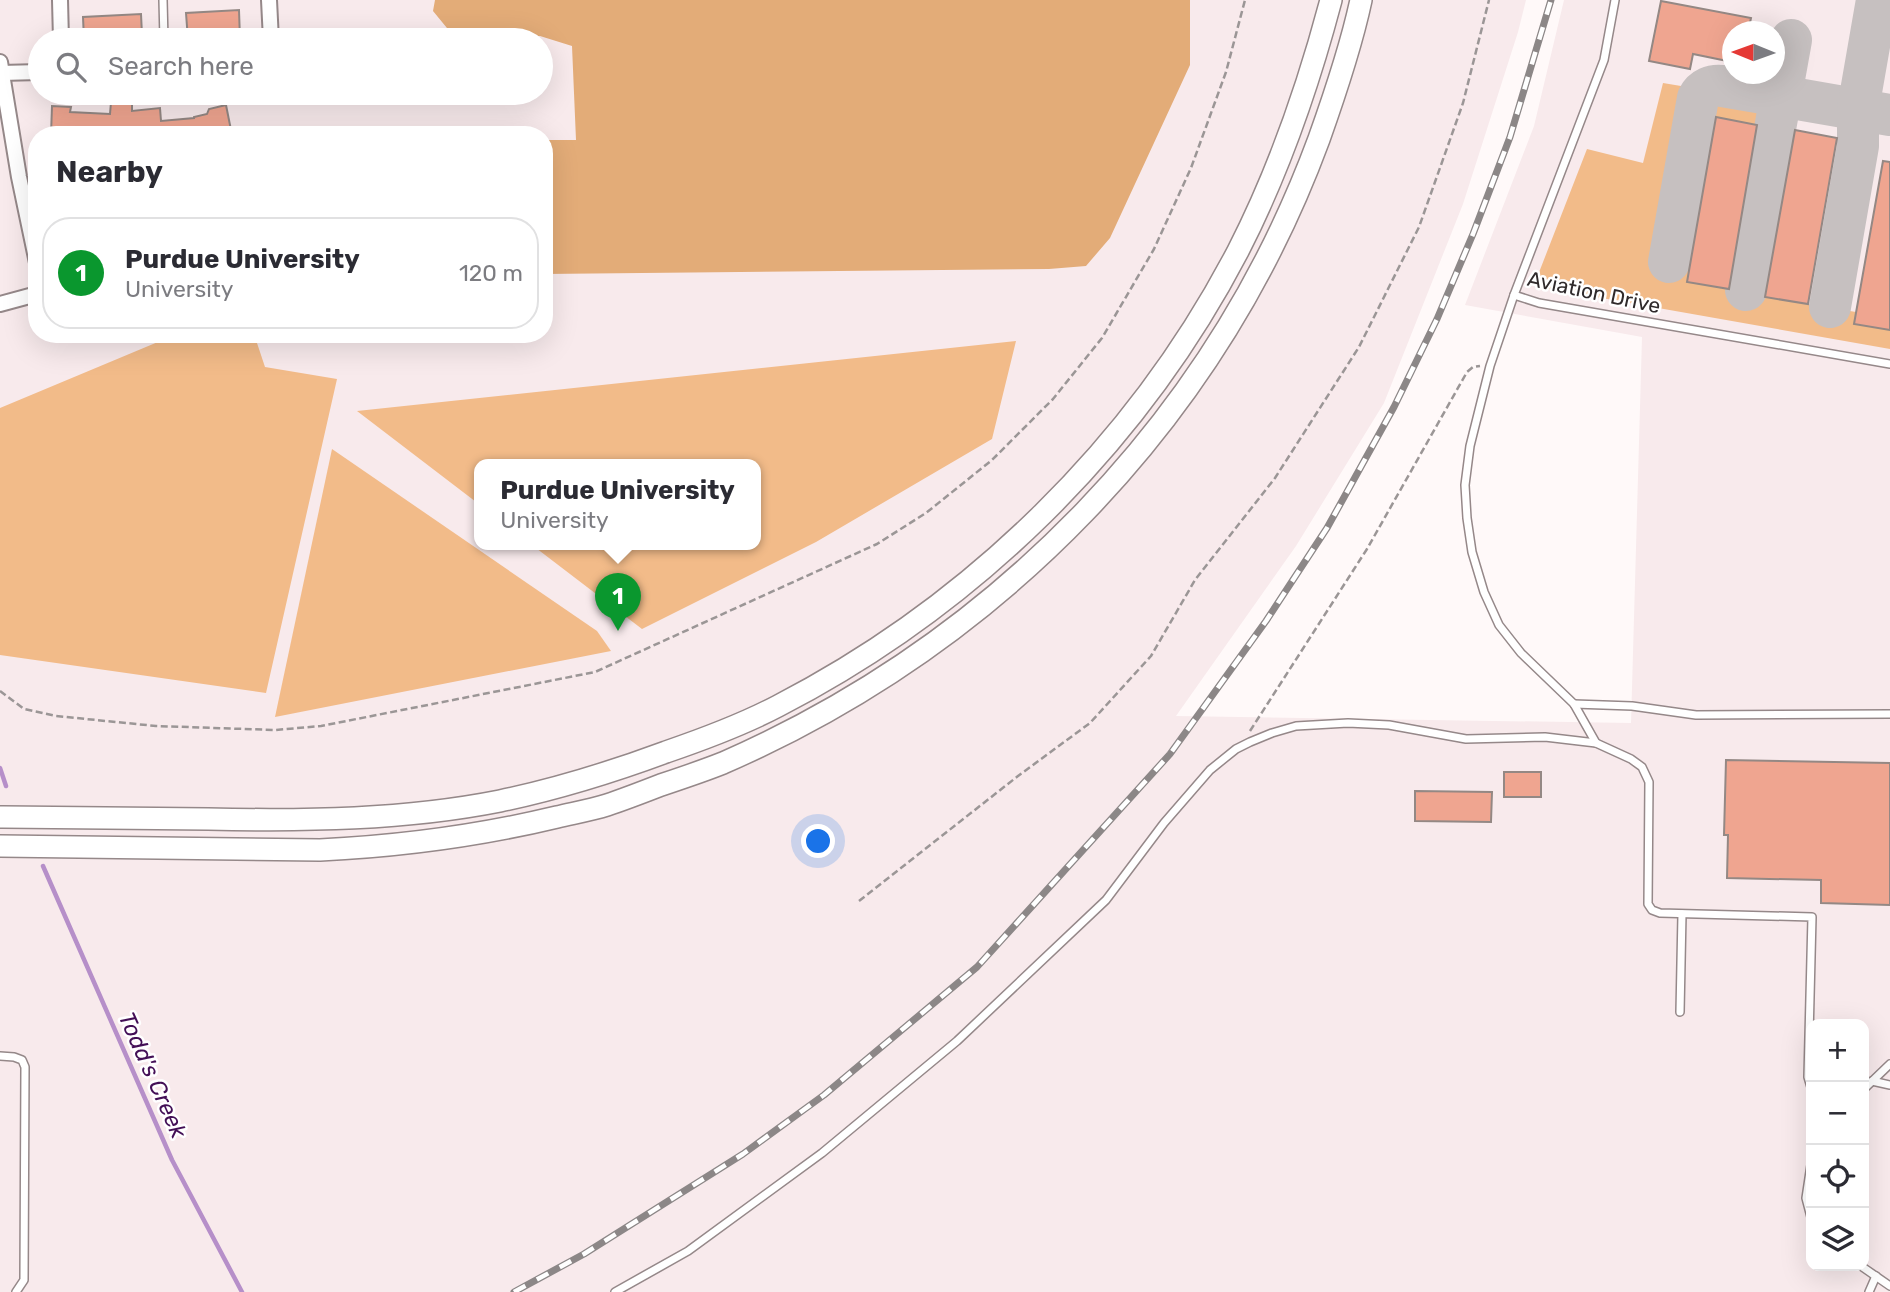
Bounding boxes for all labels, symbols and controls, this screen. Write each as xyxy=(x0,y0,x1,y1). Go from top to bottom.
north arrow xyxy=(1722,21,1785,84)
search box xyxy=(28,28,553,105)
icon: search xyxy=(52,48,90,86)
text: Search here xyxy=(108,51,254,82)
text: Nearby xyxy=(56,154,163,190)
text: Purdue University xyxy=(125,244,360,275)
text: 1 xyxy=(75,259,87,287)
text: 120 m xyxy=(459,259,523,287)
street label: Aviation Drive xyxy=(1525,266,1663,318)
text: University xyxy=(125,275,234,303)
popup xyxy=(474,459,761,550)
text: Purdue University xyxy=(500,475,735,506)
text: University xyxy=(500,506,609,534)
pin: 1 xyxy=(595,573,641,631)
your location xyxy=(801,824,835,858)
water label: Todd's Creek xyxy=(113,1008,194,1144)
map controls xyxy=(1806,1019,1869,1271)
button: + xyxy=(1806,1019,1869,1082)
button: − xyxy=(1806,1082,1869,1145)
button: locate xyxy=(1806,1145,1869,1208)
button: layers xyxy=(1806,1208,1869,1271)

